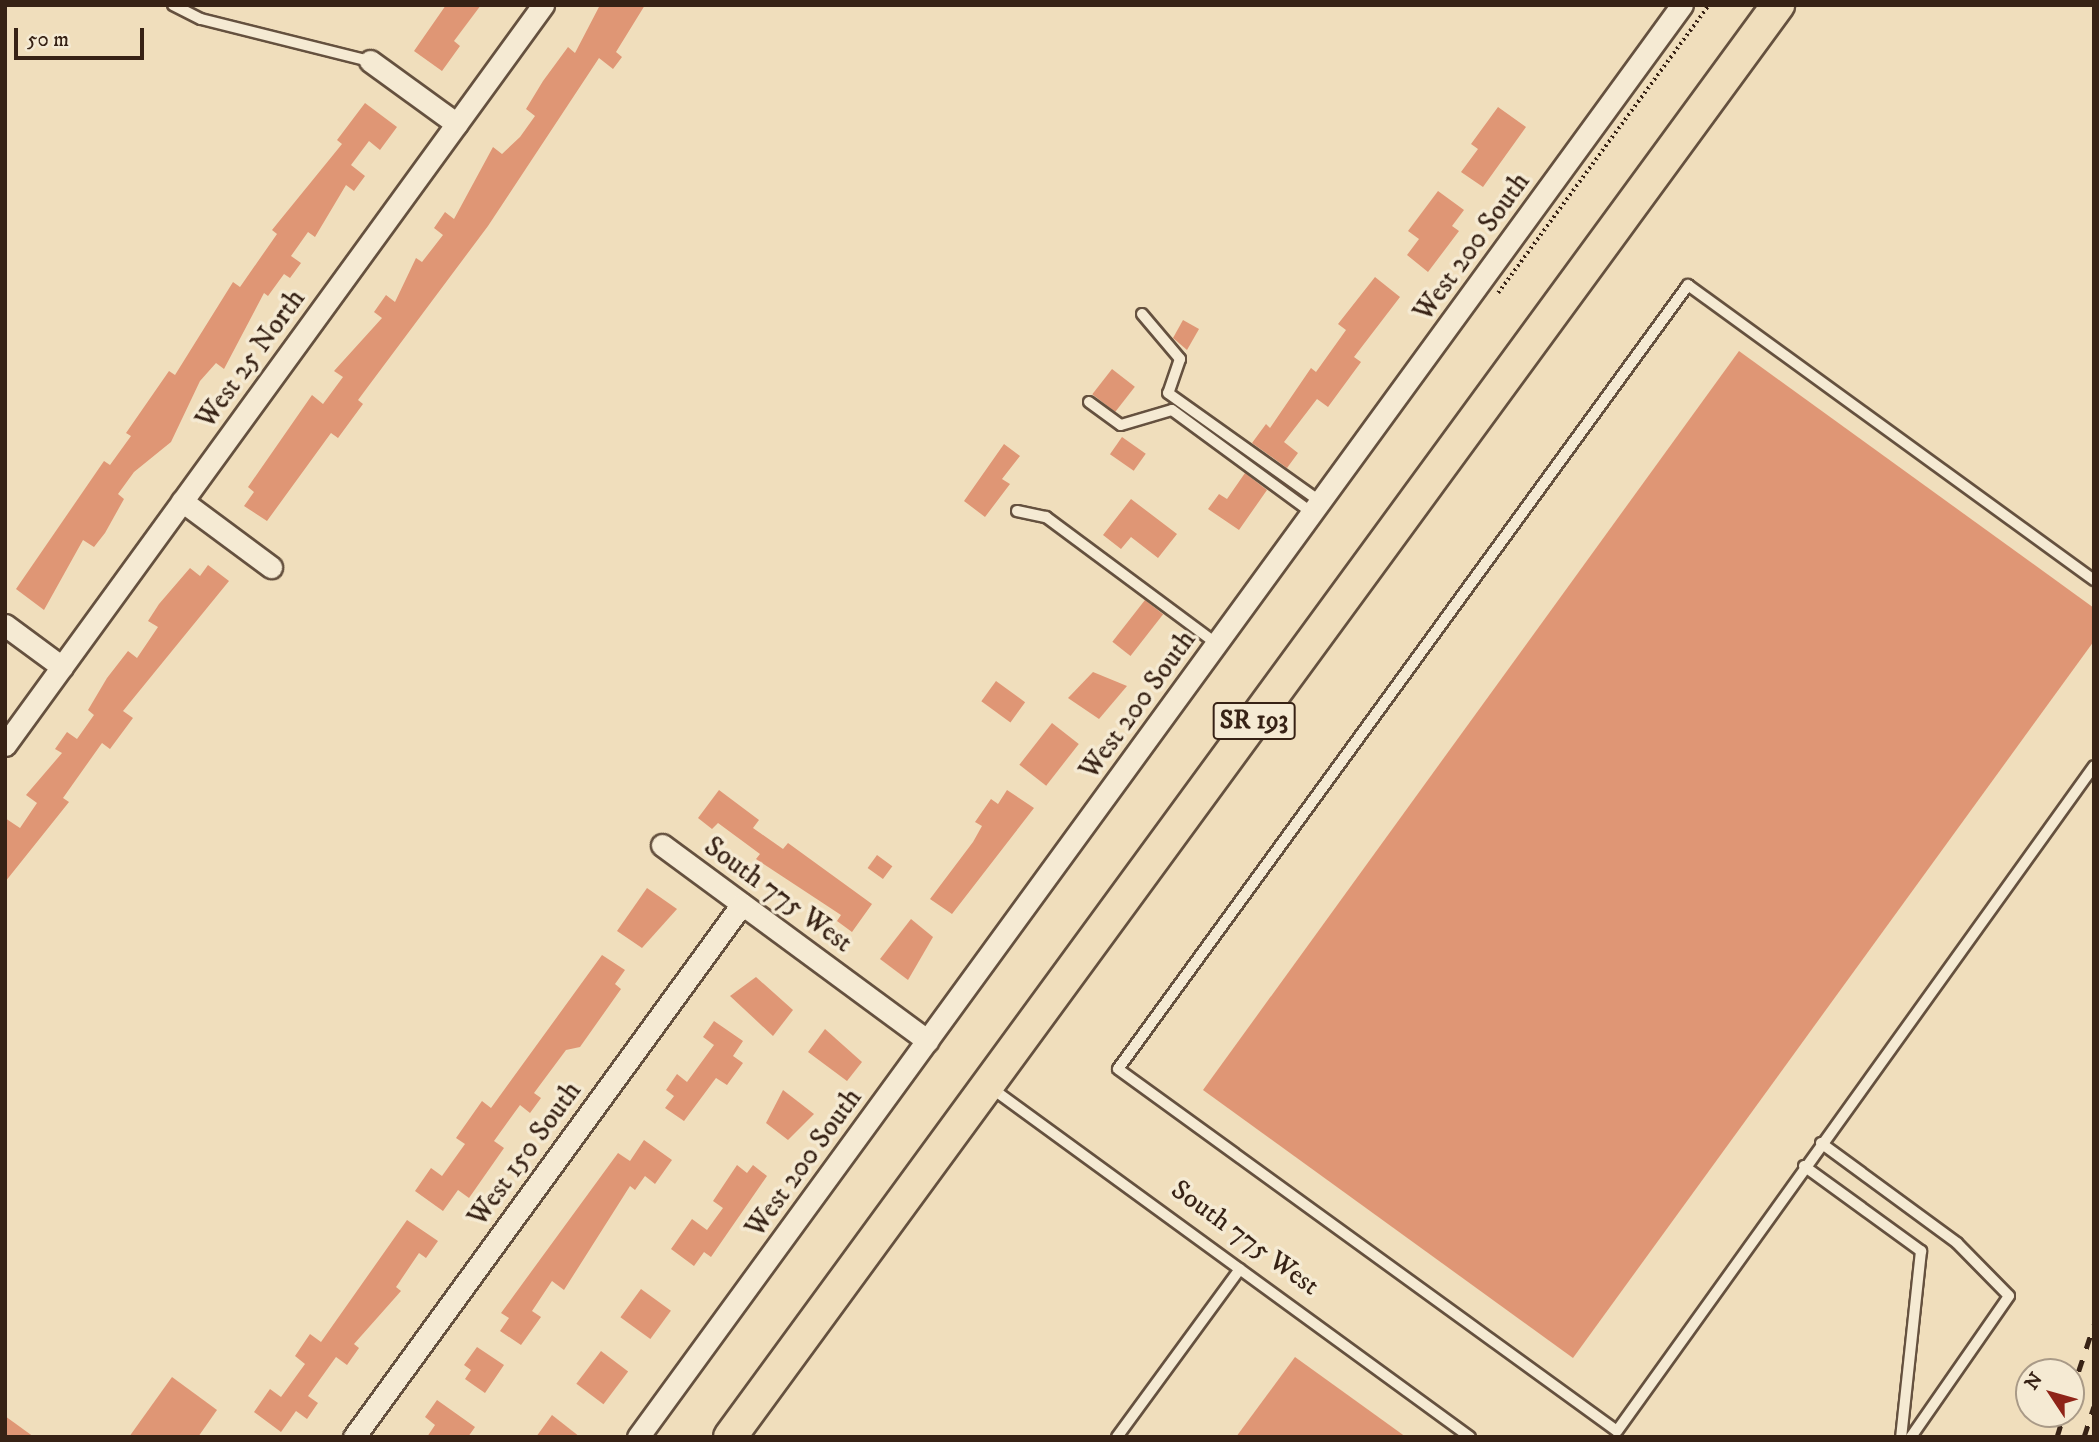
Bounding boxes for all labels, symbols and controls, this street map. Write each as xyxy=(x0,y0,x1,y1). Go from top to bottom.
scale bar xyxy=(18,14,147,58)
text: 50 m xyxy=(27,27,69,53)
street label: West 200 South xyxy=(1407,166,1537,328)
street label: West 25 North xyxy=(189,283,313,435)
street label: West 200 South xyxy=(1073,624,1203,786)
road number: SR 193 xyxy=(1212,698,1296,744)
street label: South 775 West xyxy=(697,830,859,960)
street label: West 150 South xyxy=(461,1075,589,1233)
street label: West 200 South xyxy=(739,1082,869,1244)
street label: South 775 West xyxy=(1164,1173,1326,1303)
north arrow xyxy=(2015,1358,2085,1428)
text: N xyxy=(2020,1368,2048,1395)

